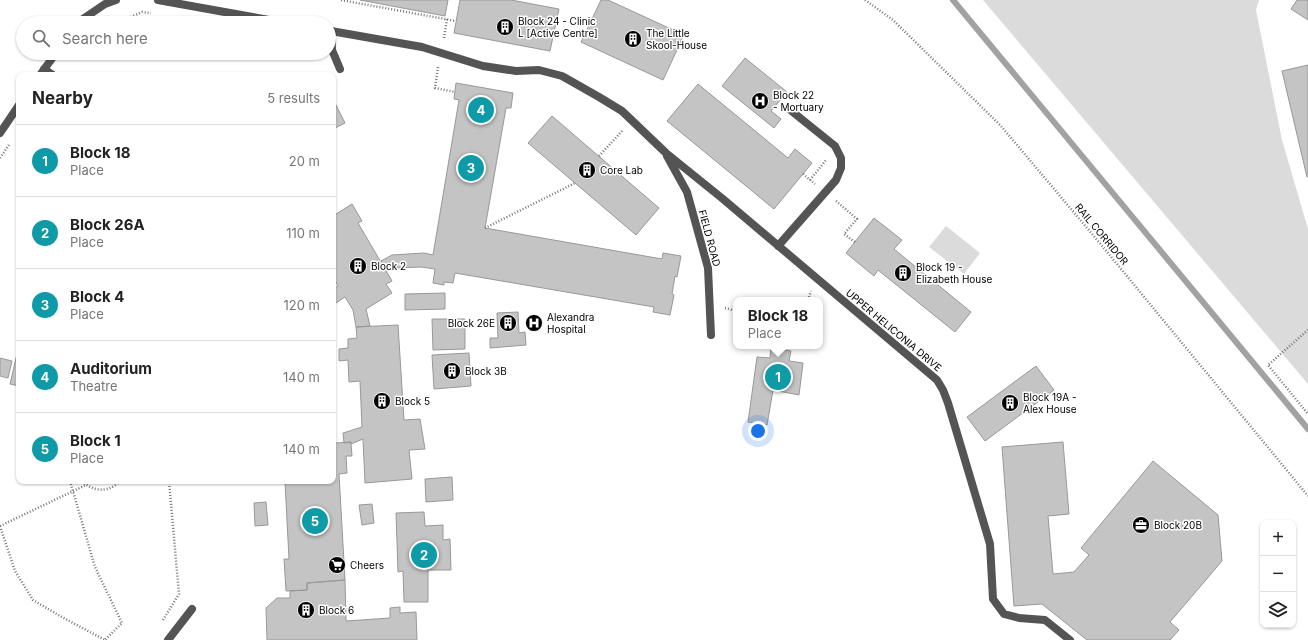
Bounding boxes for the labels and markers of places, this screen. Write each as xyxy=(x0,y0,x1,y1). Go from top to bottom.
place label: Block 24 - Clinic L [Active Centre] xyxy=(518,15,598,39)
building icon: Block 24 - Clinic L [Active Centre] xyxy=(495,17,515,37)
place label: The Little Skool-House xyxy=(646,27,707,51)
building icon: The Little Skool-House xyxy=(623,29,643,49)
place label: Block 22 - Mortuary xyxy=(773,89,824,113)
hospital icon: Block 22 - Mortuary xyxy=(750,91,770,111)
pin: 4 xyxy=(468,95,494,125)
pin: 3 xyxy=(458,153,484,183)
building icon: Core Lab xyxy=(577,160,597,180)
place label: Core Lab xyxy=(600,164,643,176)
building icon: Block 2 xyxy=(348,256,368,276)
place label: Block 2 xyxy=(371,260,406,272)
place label: Block 19 - Elizabeth House xyxy=(916,261,993,285)
building icon: Block 19 - Elizabeth House xyxy=(893,263,913,283)
place label: Alexandra Hospital xyxy=(547,311,594,335)
building icon: Block 26E xyxy=(498,313,518,333)
hospital icon: Alexandra Hospital xyxy=(524,313,544,333)
place label: Block 26E xyxy=(448,317,495,329)
building icon: Block 3B xyxy=(442,361,462,381)
pin: 1 xyxy=(765,362,791,392)
place label: Block 3B xyxy=(465,365,507,377)
building icon: Block 5 xyxy=(372,391,392,411)
place label: Block 19A - Alex House xyxy=(1023,391,1077,415)
building icon: Block 19A - Alex House xyxy=(1000,393,1020,413)
place label: Block 5 xyxy=(395,395,430,407)
pin: 5 xyxy=(302,506,328,536)
office icon: Block 20B xyxy=(1131,515,1151,535)
place label: Block 20B xyxy=(1154,519,1202,531)
pin: 2 xyxy=(411,540,437,570)
supermarket icon: Cheers xyxy=(327,555,347,575)
place label: Cheers xyxy=(350,559,384,571)
building icon: Block 6 xyxy=(296,600,316,620)
place label: Block 6 xyxy=(319,604,354,616)

